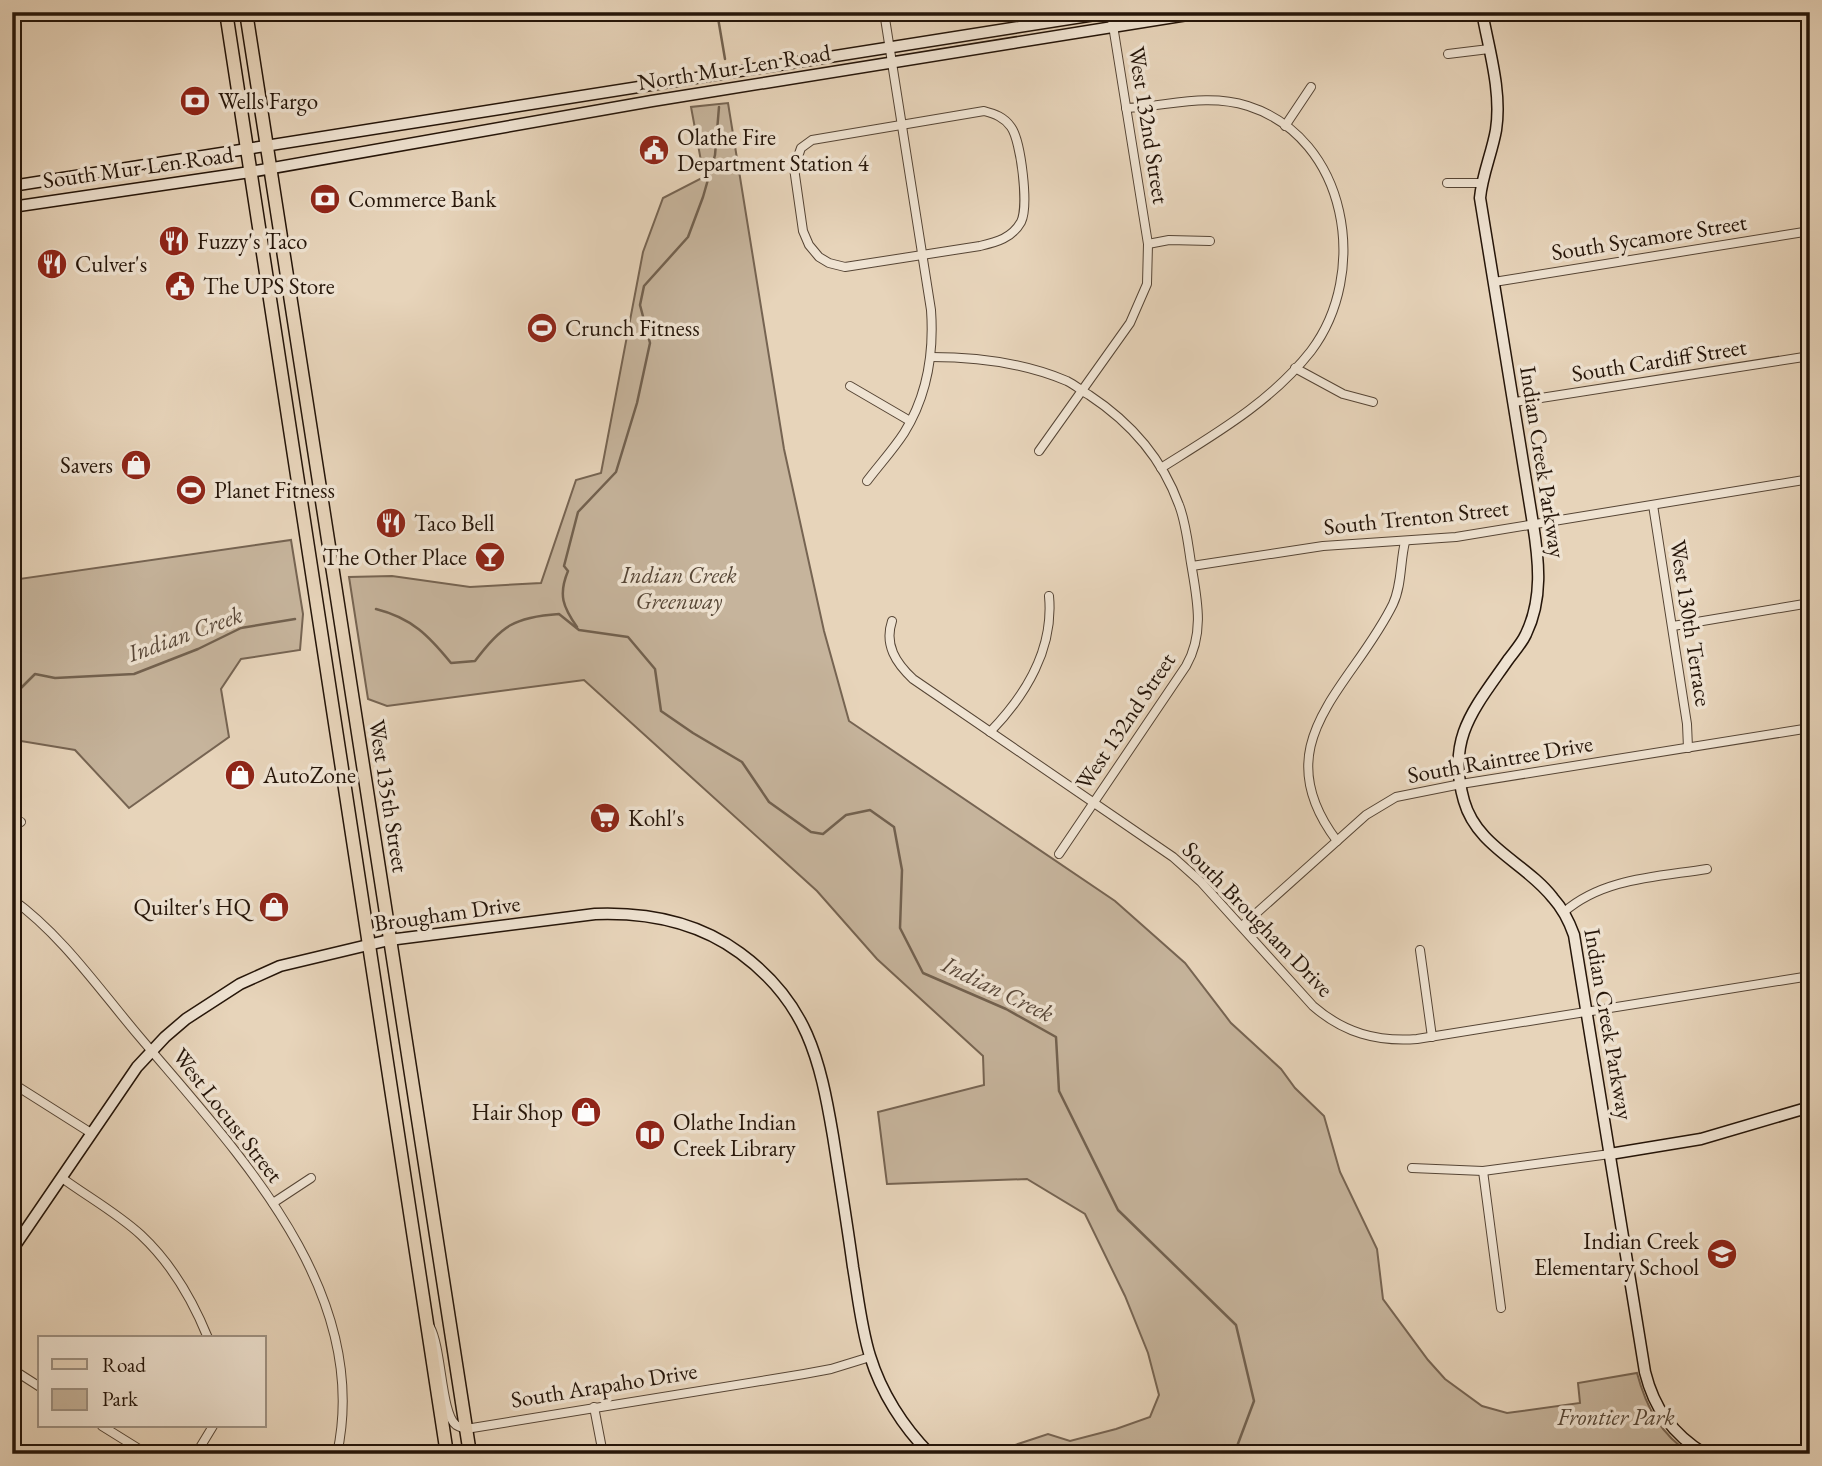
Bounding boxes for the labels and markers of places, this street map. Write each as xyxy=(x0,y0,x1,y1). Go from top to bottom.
bank icon: Wells Fargo xyxy=(178,84,212,118)
place label: Wells Fargo xyxy=(218,86,318,116)
place label: Olathe Fire Department Station 4 xyxy=(677,122,870,178)
public building icon: Olathe Fire Department Station 4 xyxy=(637,133,671,167)
bank icon: Commerce Bank xyxy=(308,182,342,216)
place label: Commerce Bank xyxy=(348,184,497,214)
restaurant icon: Fuzzy's Taco xyxy=(157,224,191,258)
place label: Fuzzy's Taco xyxy=(197,226,307,256)
restaurant icon: Culver's xyxy=(35,247,69,281)
place label: Culver's xyxy=(75,249,147,279)
public building icon: The UPS Store xyxy=(163,269,197,303)
place label: The UPS Store xyxy=(203,271,335,301)
sports icon: Crunch Fitness xyxy=(525,311,559,345)
place label: Crunch Fitness xyxy=(565,313,700,343)
shop icon: Savers xyxy=(119,448,153,482)
place label: Savers xyxy=(60,450,113,480)
sports icon: Planet Fitness xyxy=(174,473,208,507)
place label: Planet Fitness xyxy=(214,475,335,505)
restaurant icon: Taco Bell xyxy=(374,506,408,540)
place label: Taco Bell xyxy=(414,508,495,538)
bar icon: The Other Place xyxy=(473,540,507,574)
place label: The Other Place xyxy=(323,542,467,572)
shop icon: AutoZone xyxy=(223,758,257,792)
place label: AutoZone xyxy=(262,760,356,790)
supermarket icon: Kohl's xyxy=(588,801,622,835)
place label: Kohl's xyxy=(628,803,684,833)
shop icon: Quilter's HQ xyxy=(257,890,291,924)
place label: Quilter's HQ xyxy=(133,892,254,922)
shop icon: Hair Shop xyxy=(569,1095,603,1129)
place label: Hair Shop xyxy=(471,1097,563,1127)
place label: Olathe Indian Creek Library xyxy=(673,1107,797,1163)
library icon: Olathe Indian Creek Library xyxy=(633,1118,667,1152)
place label: Indian Creek Elementary School xyxy=(1534,1226,1700,1282)
school or university icon: Indian Creek Elementary School xyxy=(1705,1237,1739,1271)

